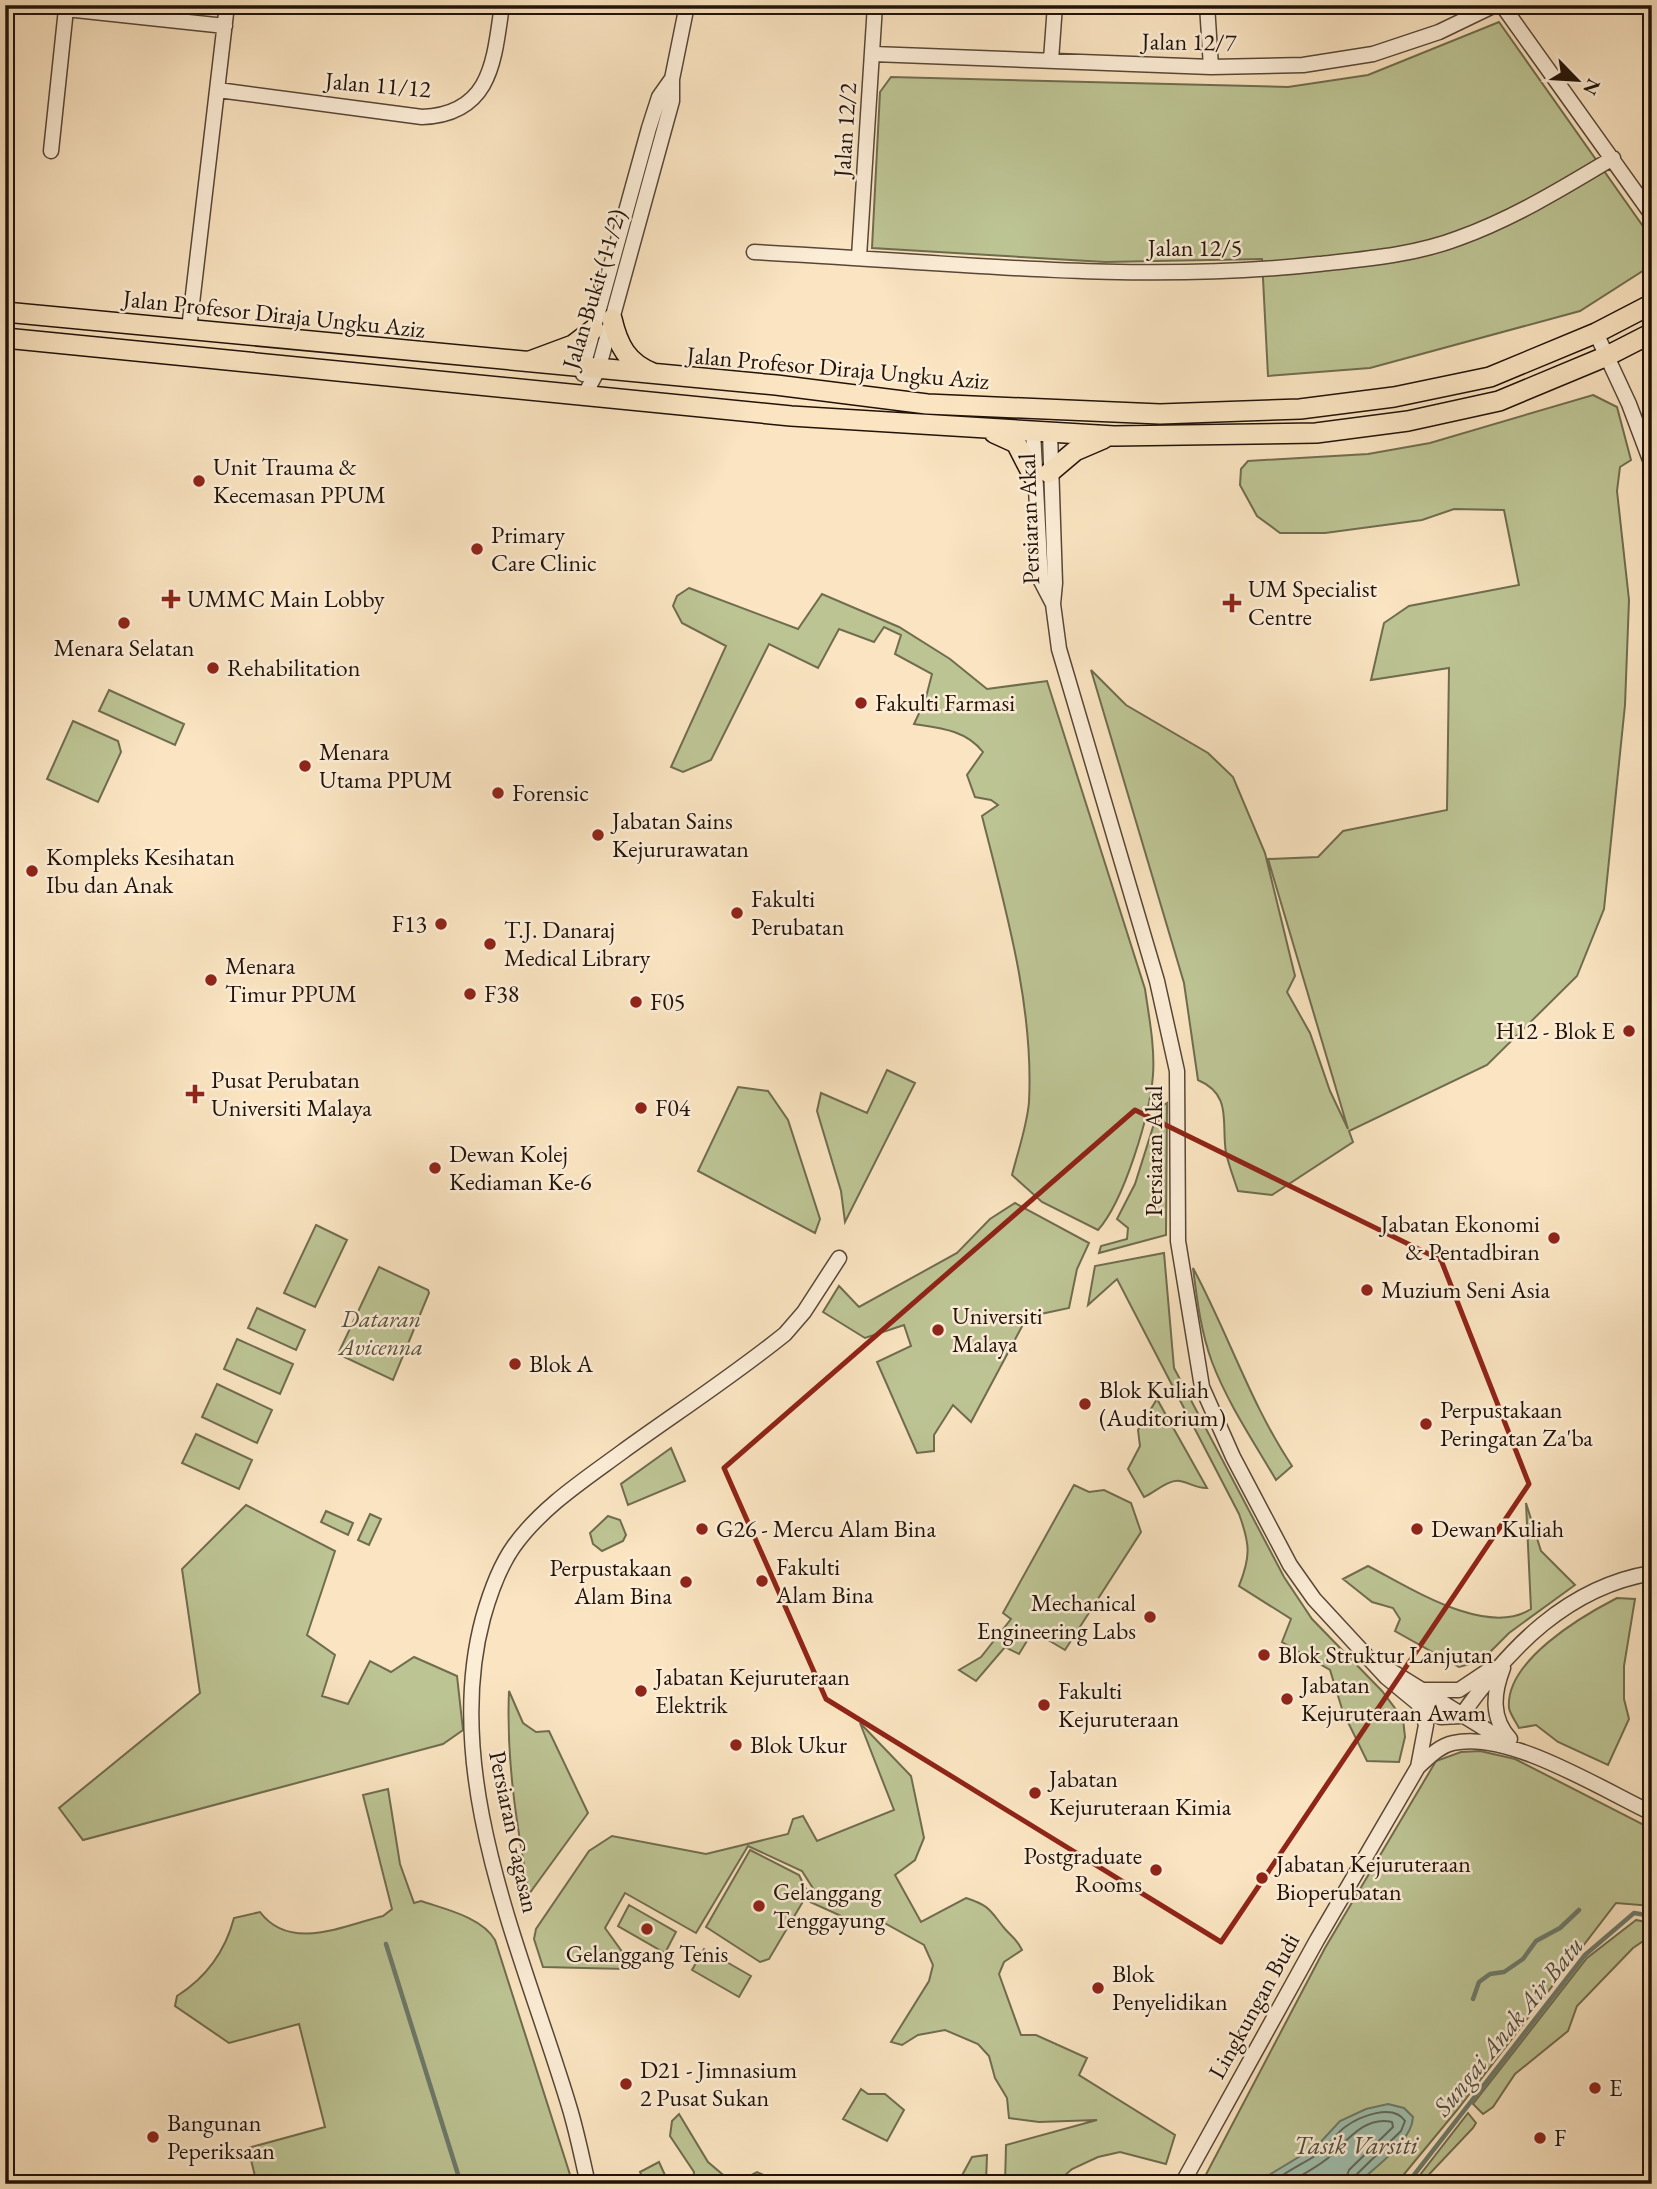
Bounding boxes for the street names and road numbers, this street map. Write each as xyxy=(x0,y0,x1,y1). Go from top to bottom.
street label: Jalan 12/7 xyxy=(1139,25,1237,58)
street label: Jalan 11/12 xyxy=(322,64,433,105)
street label: Jalan 12/2 xyxy=(826,81,863,180)
street label: Jalan Bukit (11/2) xyxy=(554,205,633,375)
street label: Jalan 12/5 xyxy=(1146,232,1242,263)
street label: Jalan Profesor Diraja Ungku Aziz xyxy=(120,282,426,345)
street label: Jalan Profesor Diraja Ungku Aziz xyxy=(684,339,990,396)
street label: Persiaran Akal xyxy=(1011,453,1046,585)
street label: Persiaran Akal xyxy=(1138,1085,1169,1216)
street label: Persiaran Gagasan xyxy=(482,1748,547,1916)
street label: Lingkungan Budi xyxy=(1201,1927,1306,2084)

